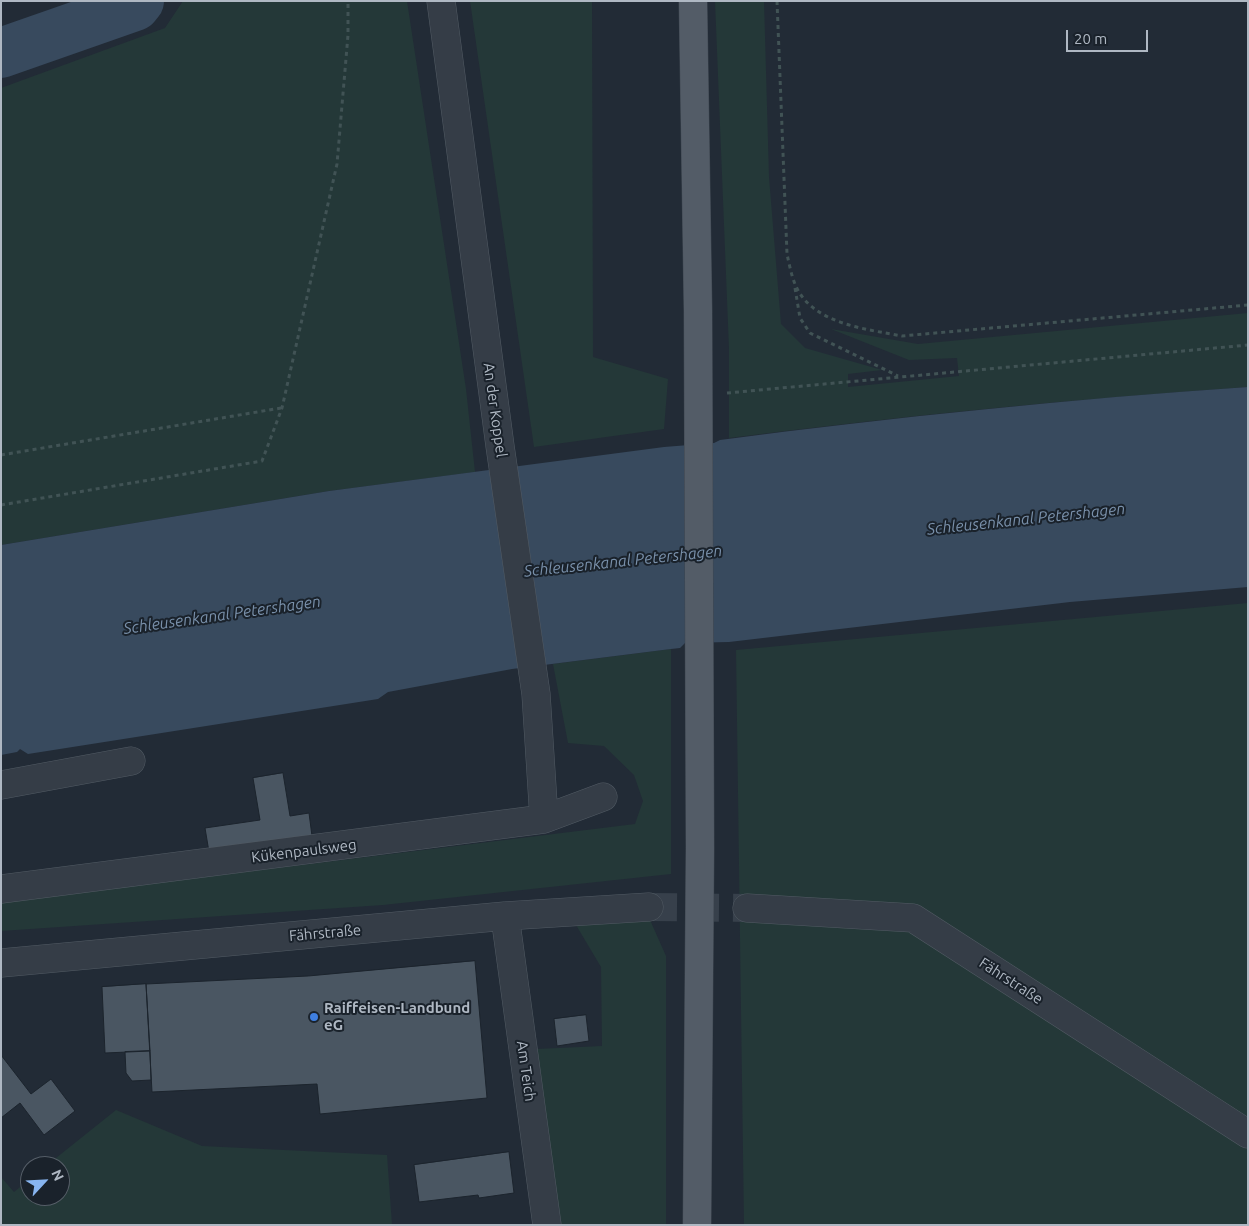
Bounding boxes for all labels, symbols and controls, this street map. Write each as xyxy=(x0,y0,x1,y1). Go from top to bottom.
scale bar xyxy=(1069,20,1152,52)
text: 20 m xyxy=(1074,30,1107,47)
street label: An der Koppel xyxy=(479,362,511,458)
water label: Schleusenkanal Petershagen xyxy=(926,499,1126,539)
water label: Schleusenkanal Petershagen xyxy=(523,541,723,581)
water label: Schleusenkanal Petershagen xyxy=(122,592,322,638)
street label: Kükenpaulsweg xyxy=(250,836,358,866)
street label: Fährstraße xyxy=(288,921,362,945)
street label: Fährstraße xyxy=(976,954,1046,1008)
place label: Raiffeisen-Landbund eG xyxy=(324,999,470,1034)
marker: Raiffeisen-Landbund eG xyxy=(308,1011,320,1023)
street label: Am Teich xyxy=(513,1039,539,1103)
north arrow xyxy=(20,1156,70,1206)
text: N xyxy=(48,1167,67,1183)

